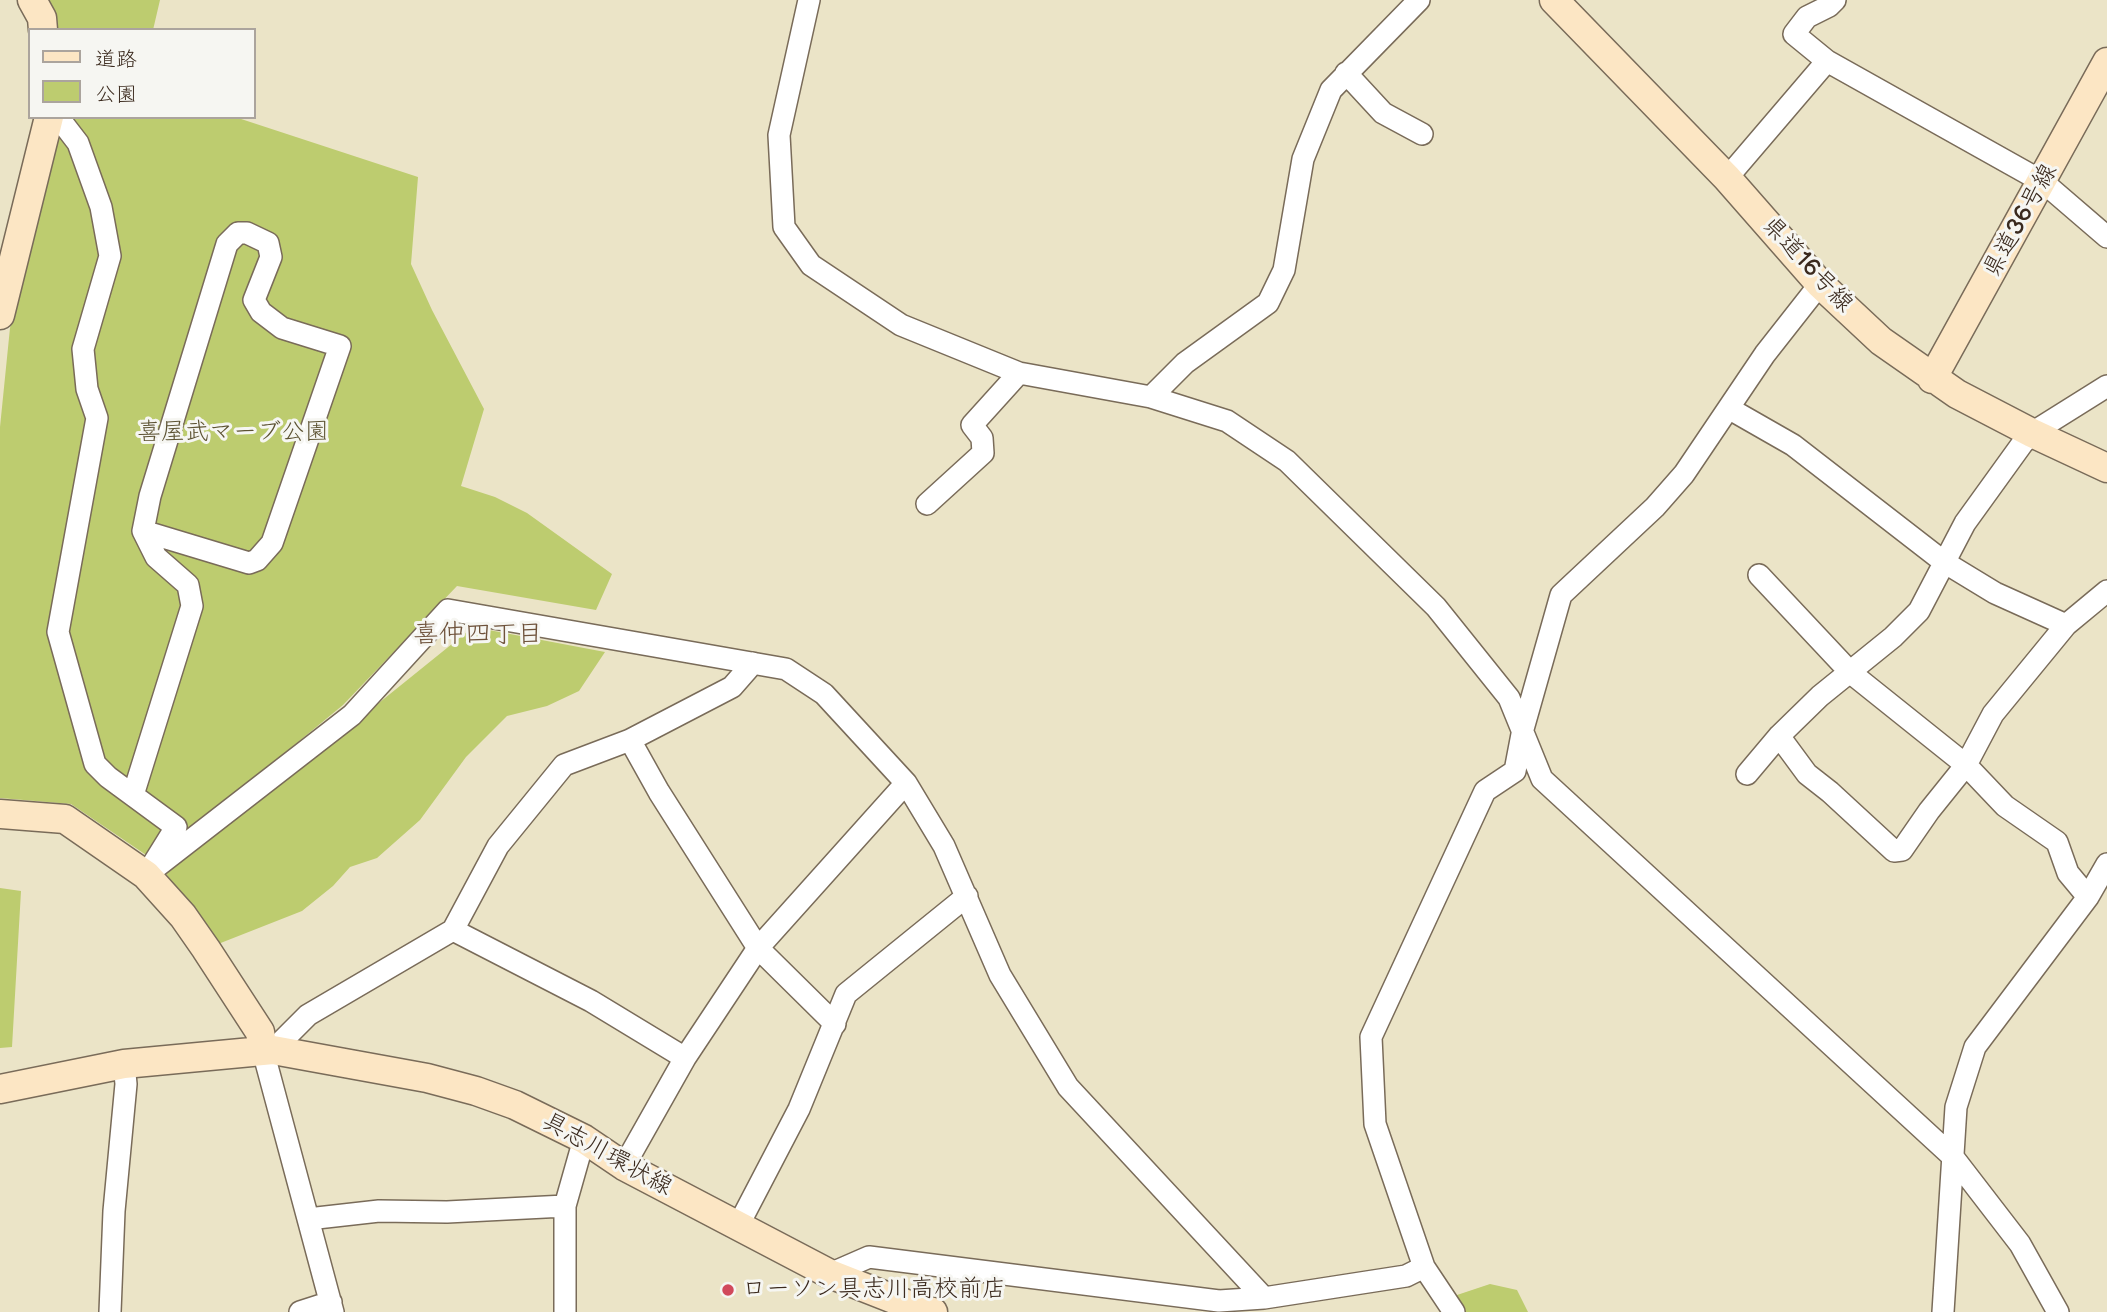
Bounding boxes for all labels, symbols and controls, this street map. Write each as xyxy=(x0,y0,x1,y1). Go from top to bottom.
legend xyxy=(28,28,256,119)
text: 道路 xyxy=(95,47,137,72)
text: 公園 xyxy=(95,82,137,107)
street label: 県道36号線 xyxy=(1978,159,2064,283)
street label: 県道16号線 xyxy=(1756,211,1858,319)
park label: 喜屋武マーブ公園 xyxy=(137,419,329,447)
district label: 喜仲四丁目 xyxy=(413,619,543,651)
street label: 具志川環状線 xyxy=(537,1107,677,1203)
place label: ローソン具志川高校前店 xyxy=(742,1276,1006,1304)
marker: ローソン具志川高校前店 xyxy=(720,1282,736,1298)

